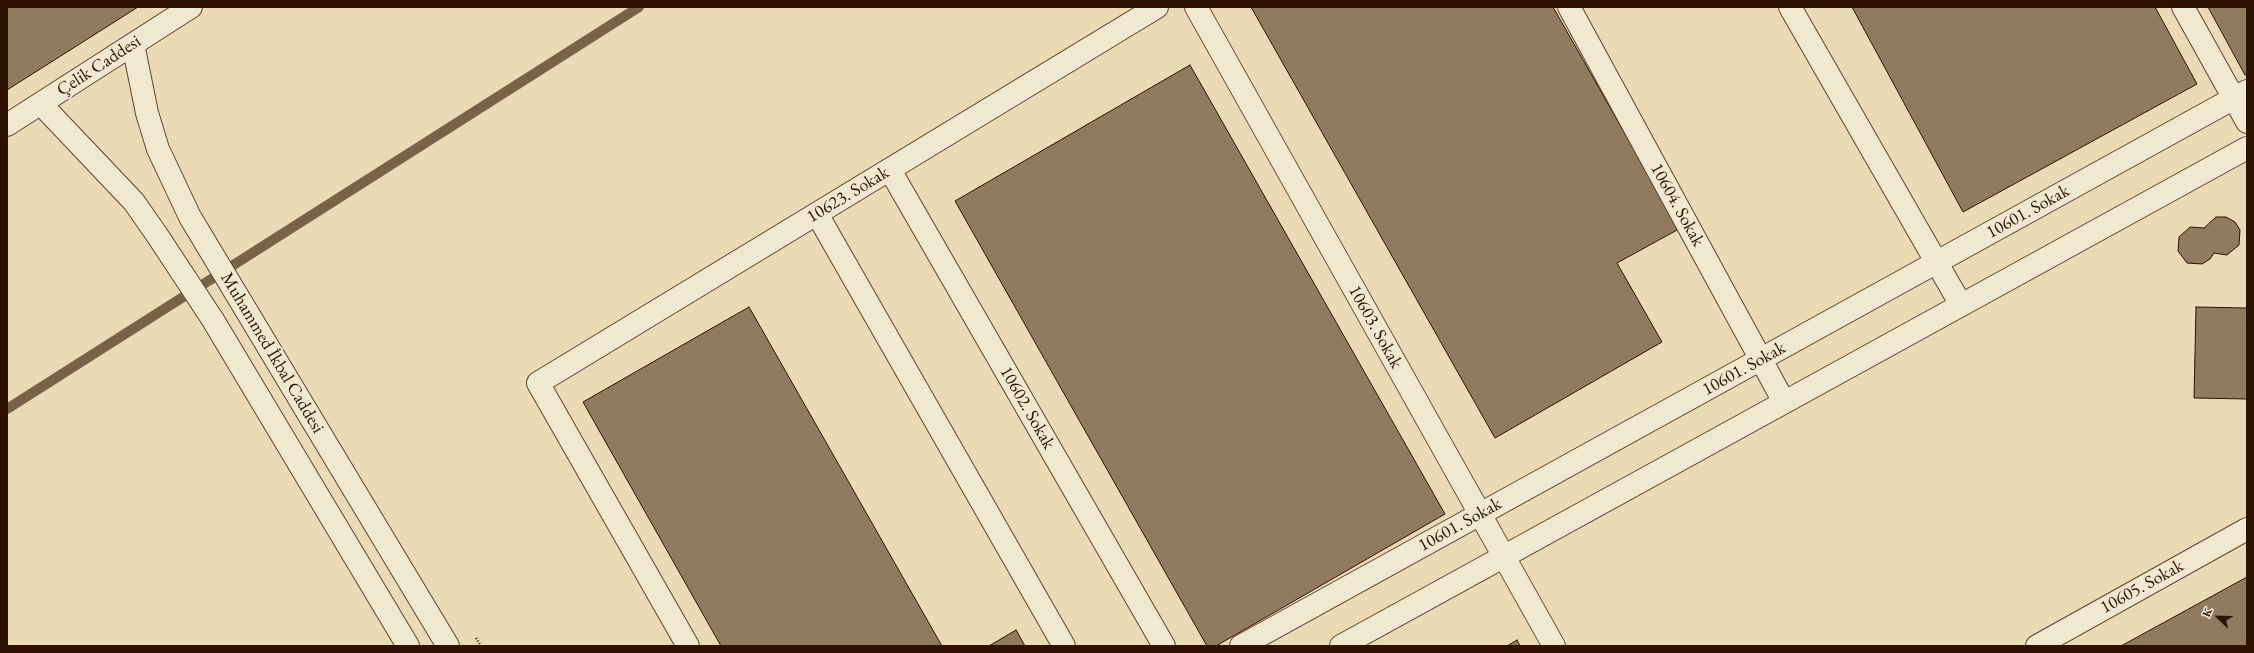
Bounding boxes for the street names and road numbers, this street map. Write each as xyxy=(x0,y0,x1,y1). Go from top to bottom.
street label: Çelik Caddesi xyxy=(53,31,145,101)
street label: 10604. Sokak xyxy=(1645,160,1709,250)
street label: 10623. Sokak xyxy=(803,162,893,228)
street label: 10601. Sokak xyxy=(1983,180,2073,244)
street label: Muhammed İkbal Caddesi xyxy=(215,269,329,437)
street label: 10603. Sokak xyxy=(1343,282,1407,372)
street label: 10601. Sokak xyxy=(1699,337,1789,401)
street label: 10602. Sokak xyxy=(995,363,1059,453)
street label: 10601. Sokak xyxy=(1415,493,1505,557)
street label: 10605. Sokak xyxy=(2097,555,2187,619)

